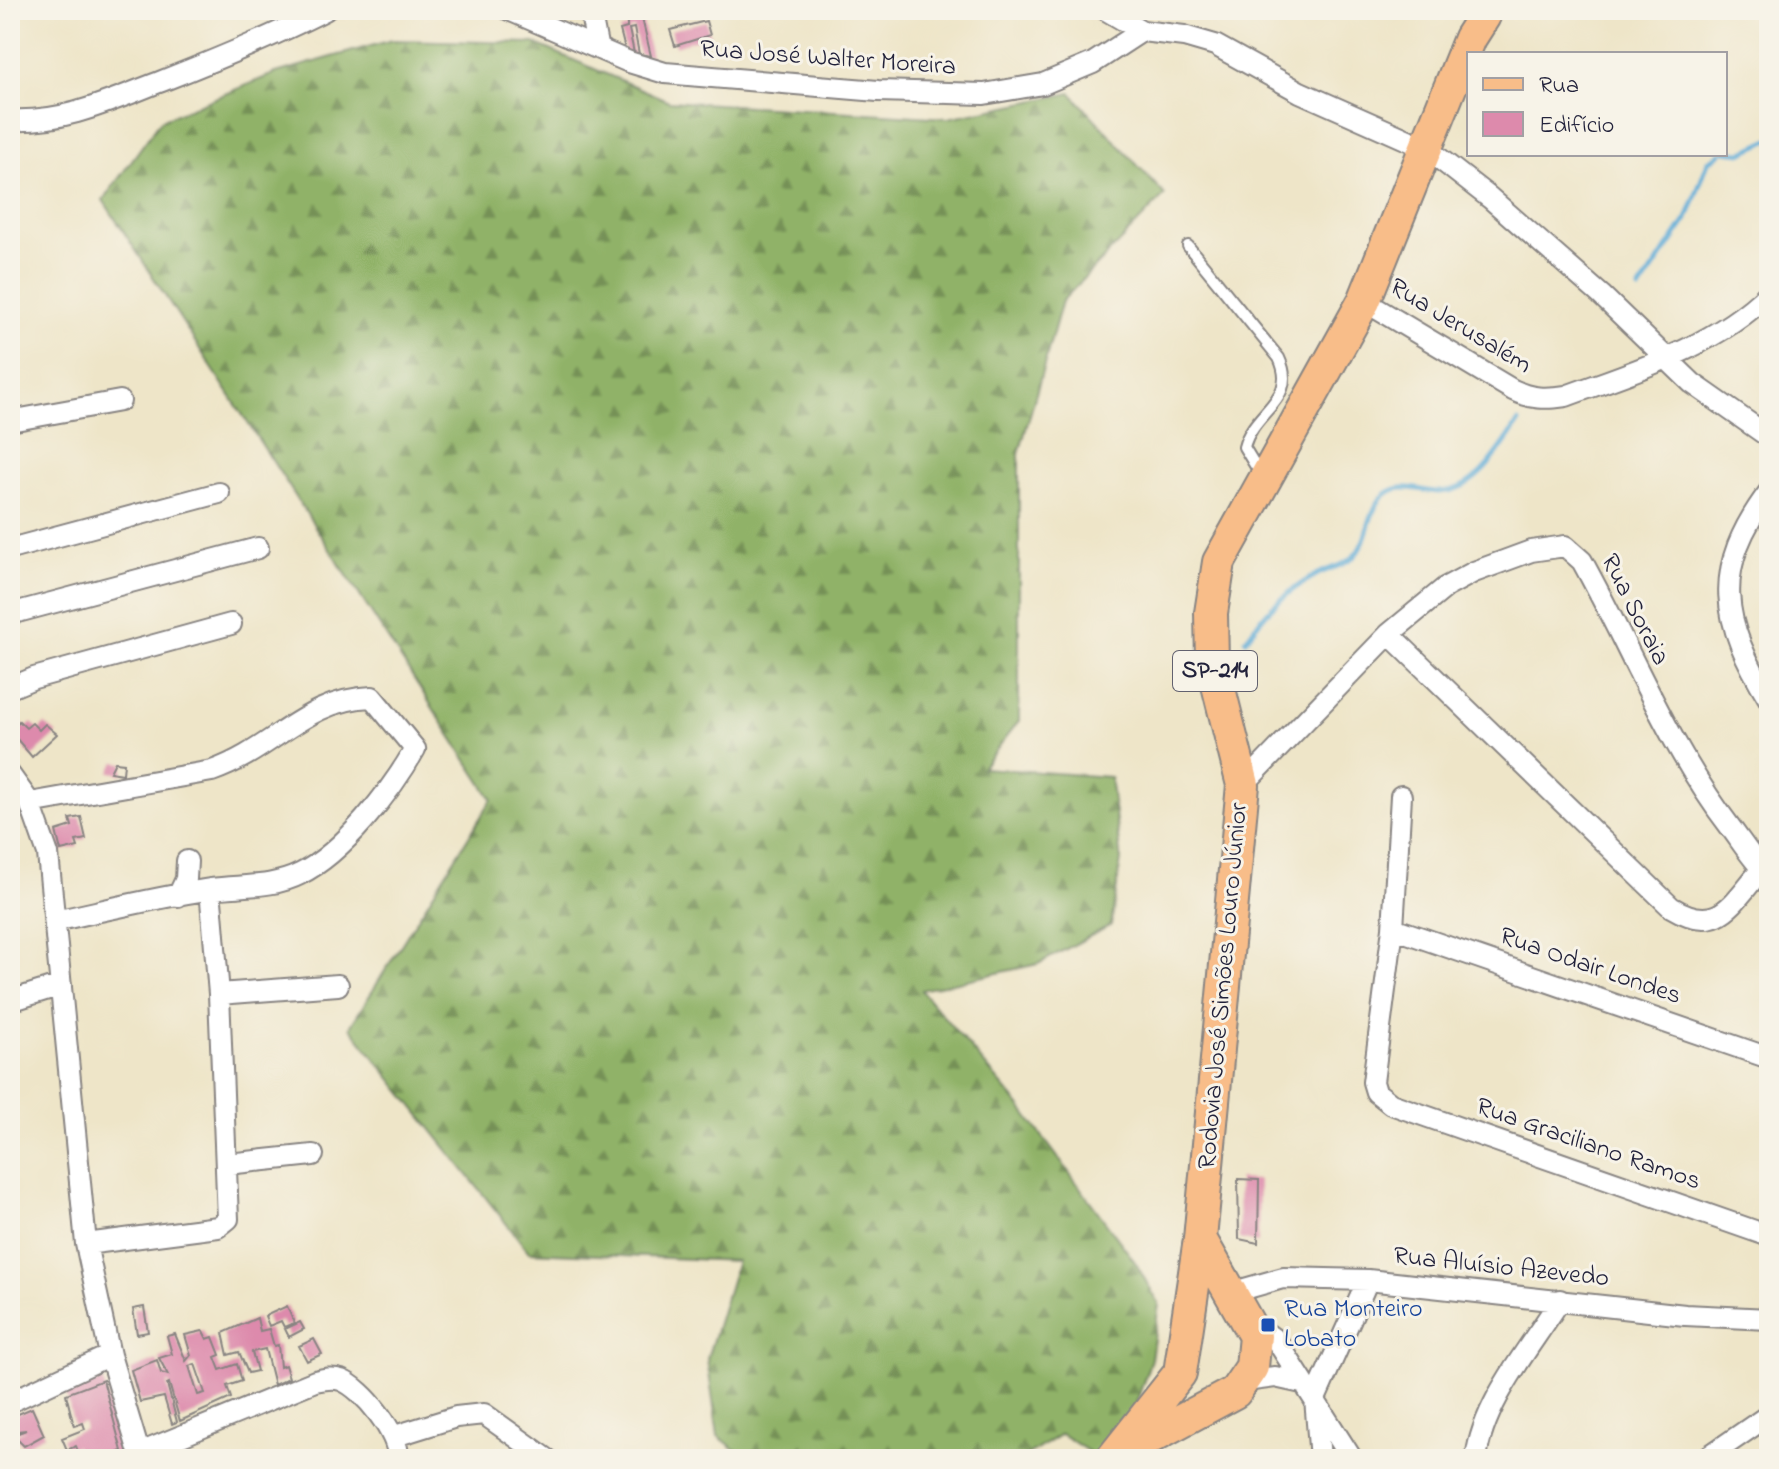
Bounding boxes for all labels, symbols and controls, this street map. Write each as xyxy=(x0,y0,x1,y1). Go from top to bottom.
street label: Rua José Walter Moreira xyxy=(699,31,957,87)
legend xyxy=(1467,52,1727,156)
text: Rua xyxy=(1539,69,1579,104)
text: Edifício xyxy=(1539,109,1614,144)
street label: Rua Jerusalém xyxy=(1381,269,1539,385)
street label: Rua Soraia xyxy=(1590,548,1678,672)
road number: SP-214 xyxy=(1173,651,1257,691)
street label: Rodovia José Simões Louro Júnior xyxy=(1189,800,1259,1171)
street label: Rua Odair Londes xyxy=(1494,918,1686,1016)
street label: Rua Graciliano Ramos xyxy=(1470,1089,1706,1201)
street label: Rua Aluísio Azevedo xyxy=(1391,1238,1611,1298)
place label: Rua Monteiro Lobato xyxy=(1284,1291,1422,1359)
marker: Rua Monteiro Lobato xyxy=(1259,1316,1277,1334)

